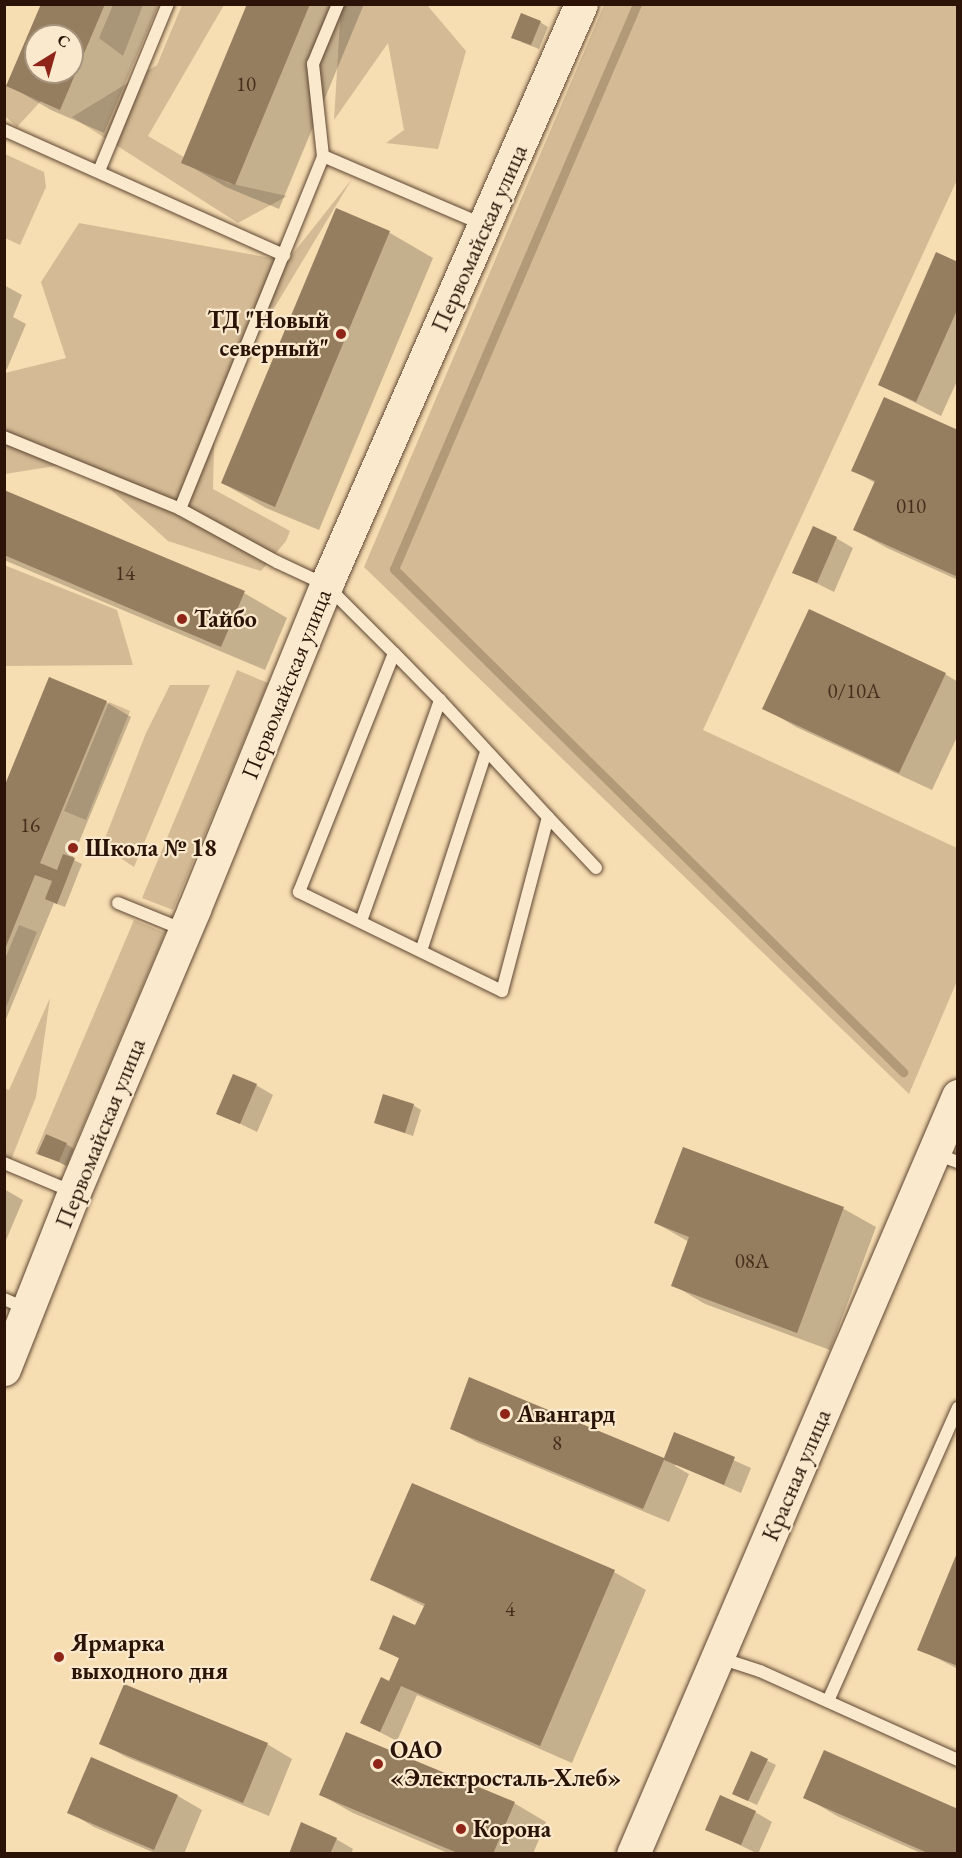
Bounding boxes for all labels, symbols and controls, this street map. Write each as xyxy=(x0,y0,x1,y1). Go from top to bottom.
north arrow xyxy=(24,24,84,84)
text: С xyxy=(53,29,75,53)
house number: 10 xyxy=(236,71,256,97)
street label: Первомайская улица xyxy=(425,140,533,336)
place label: ТД "Новый северный" xyxy=(207,306,329,362)
marker: ТД "Новый северный" xyxy=(334,327,348,341)
house number: 010 xyxy=(896,493,926,519)
house number: 14 xyxy=(115,560,135,586)
street label: Первомайская улица xyxy=(235,585,337,783)
place label: Тайбо xyxy=(194,605,257,633)
marker: Тайбо xyxy=(175,612,189,626)
house number: 0/10А xyxy=(827,678,881,704)
house number: 16 xyxy=(20,812,40,838)
place label: Школа № 18 xyxy=(85,834,217,862)
marker: Школа № 18 xyxy=(66,841,80,855)
street label: Первомайская улица xyxy=(49,1034,151,1232)
house number: 08А xyxy=(735,1248,769,1274)
place label: Авангард xyxy=(517,1400,615,1428)
street label: Красная улица xyxy=(755,1405,837,1545)
marker: Авангард xyxy=(498,1407,512,1421)
house number: 8 xyxy=(552,1430,562,1456)
house number: 4 xyxy=(505,1596,515,1622)
place label: Ярмарка выходного дня xyxy=(71,1629,228,1685)
marker: Ярмарка выходного дня xyxy=(52,1650,66,1664)
place label: ОАО «Электросталь-Хлеб» xyxy=(390,1736,621,1792)
marker: ОАО «Электросталь-Хлеб» xyxy=(371,1757,385,1771)
place label: Корона xyxy=(473,1815,551,1843)
marker: Корона xyxy=(454,1822,468,1836)

